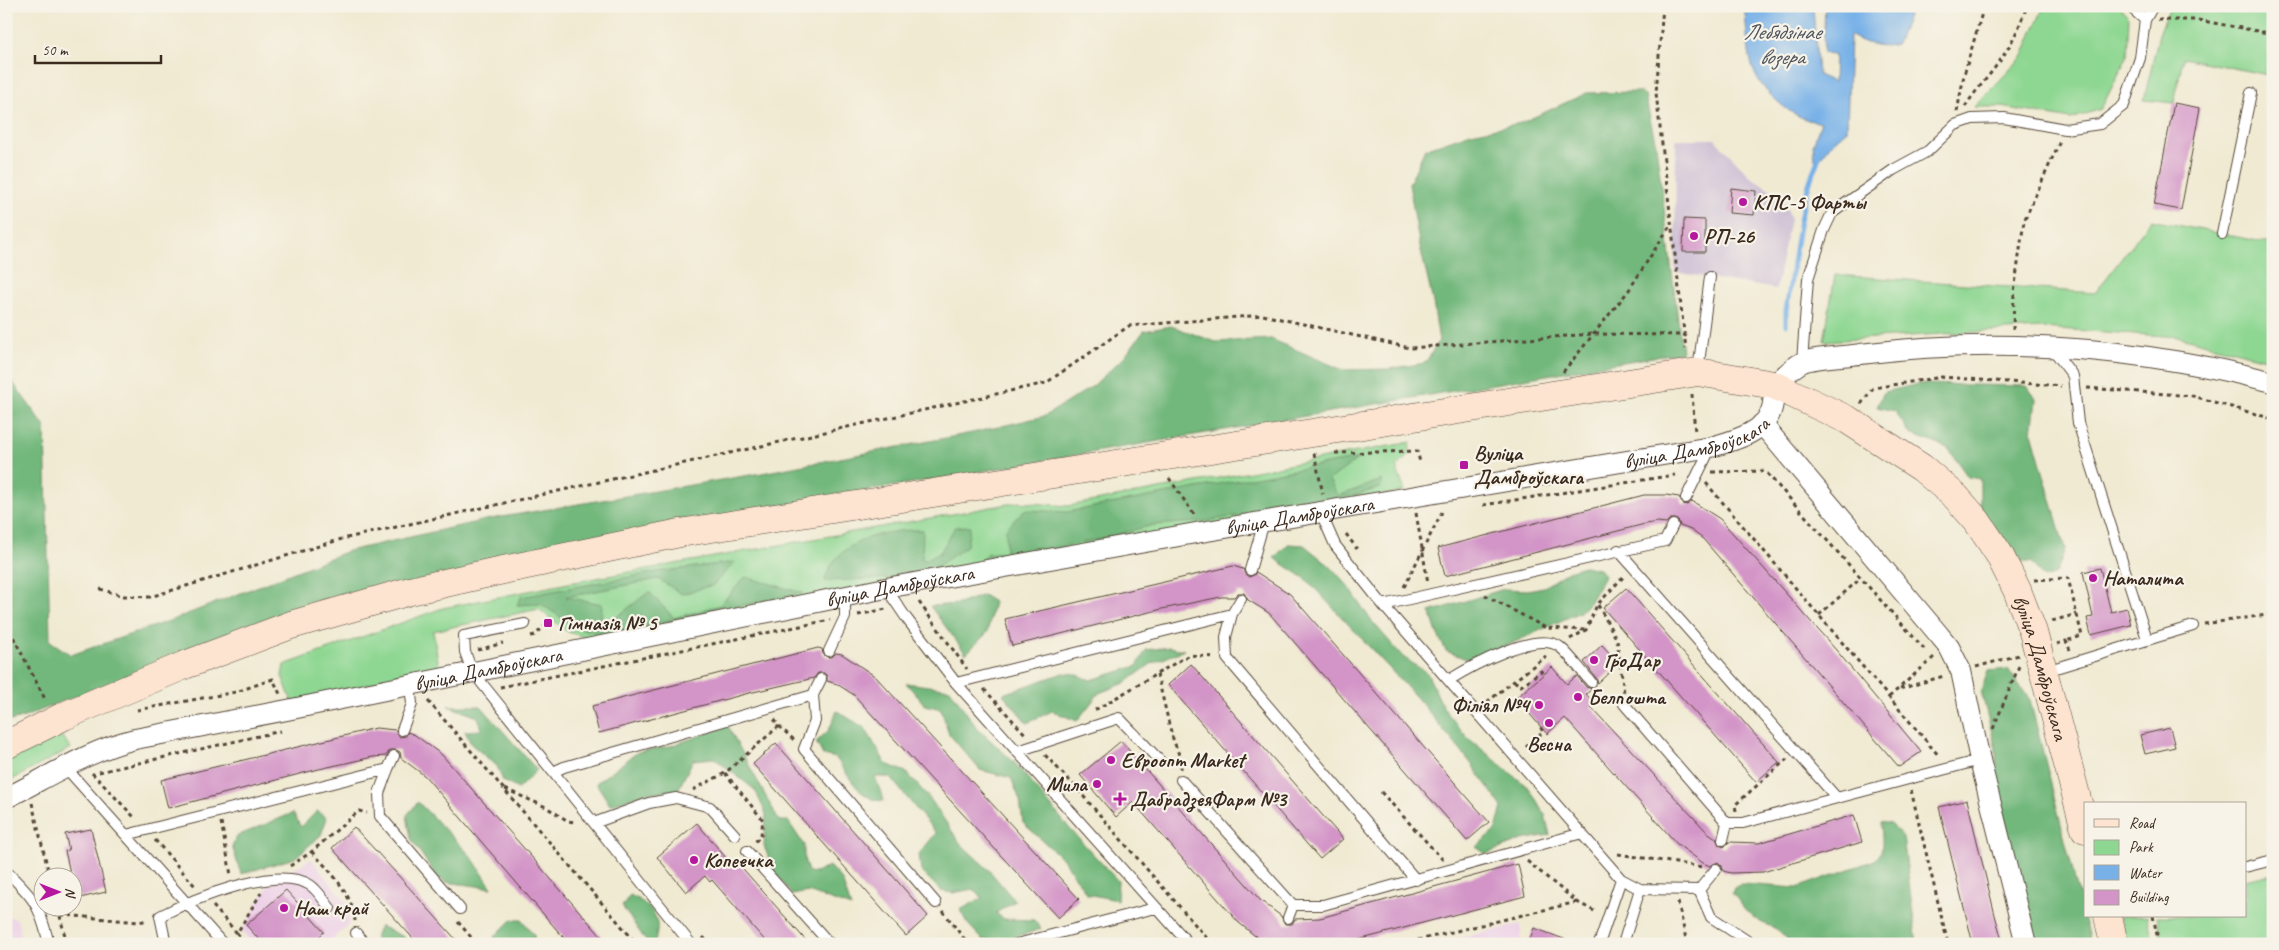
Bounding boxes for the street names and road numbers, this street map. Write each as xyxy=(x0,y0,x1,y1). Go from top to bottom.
street label: вуліца Дамброўскага xyxy=(1622,411,1776,474)
street label: вуліца Дамброўскага xyxy=(1224,490,1377,541)
street label: вуліца Дамброўскага xyxy=(824,559,977,613)
street label: вуліца Дамброўскага xyxy=(2007,591,2074,744)
street label: вуліца Дамброўскага xyxy=(412,641,565,697)

